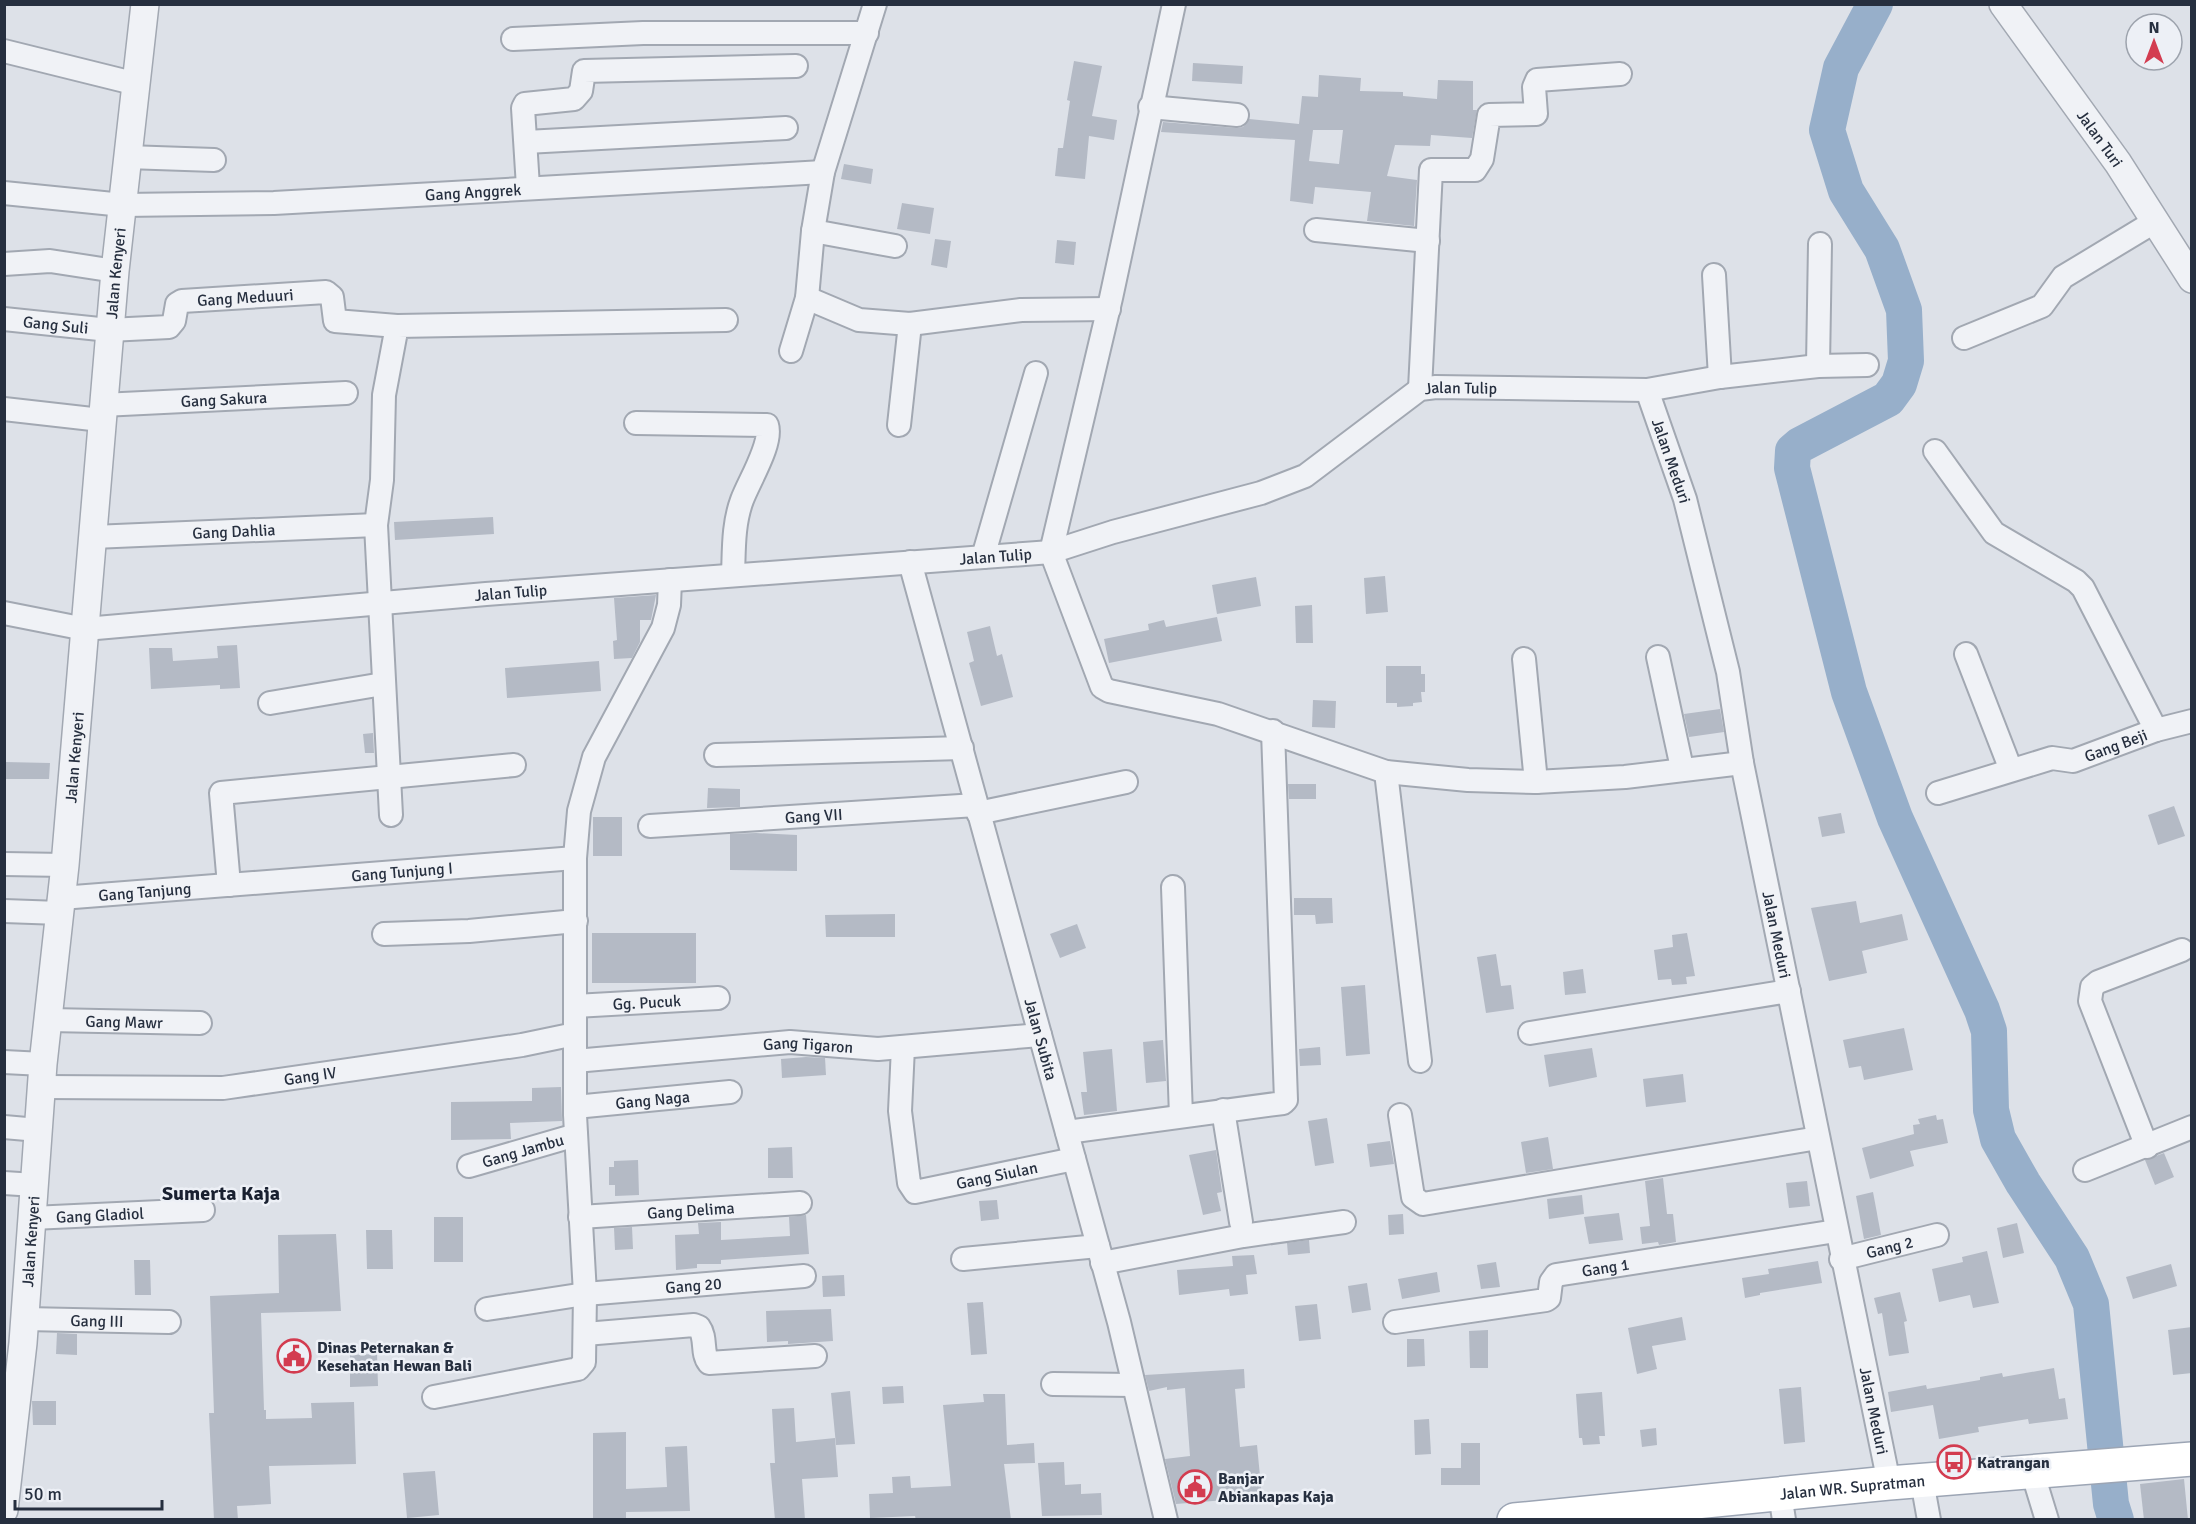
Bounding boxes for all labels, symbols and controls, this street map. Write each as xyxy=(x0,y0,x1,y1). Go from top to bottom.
north arrow xyxy=(2124,12,2184,72)
text: N xyxy=(2148,18,2160,38)
street label: Jalan Turi xyxy=(2072,107,2127,171)
street label: Gang Anggrek xyxy=(425,180,522,205)
street label: Jalan Kenyeri xyxy=(102,227,131,320)
street label: Gang Meduuri xyxy=(197,285,294,311)
street label: Gang Suli xyxy=(22,312,89,339)
street label: Jalan Tulip xyxy=(1423,378,1497,399)
street label: Gang Sakura xyxy=(180,388,268,412)
street label: Jalan Meduri xyxy=(1647,416,1695,505)
street label: Gang Dahlia xyxy=(192,520,276,544)
street label: Jalan Tulip xyxy=(959,544,1033,570)
street label: Jalan Tulip xyxy=(474,580,548,606)
street label: Jalan Kenyeri xyxy=(61,711,89,804)
street label: Gang Beji xyxy=(2082,725,2150,767)
street label: Gang VII xyxy=(784,805,843,828)
street label: Gang Tunjung I xyxy=(351,859,454,886)
street label: Gang Tanjung xyxy=(98,879,192,906)
street label: Jalan Meduri xyxy=(1757,889,1795,980)
street label: Gg. Pucuk xyxy=(612,991,682,1015)
street label: Jalan Subita xyxy=(1019,996,1061,1083)
street label: Gang Mawr xyxy=(85,1012,163,1033)
street label: Gang Tigaron xyxy=(762,1033,854,1058)
street label: Gang IV xyxy=(283,1063,338,1090)
street label: Gang Naga xyxy=(615,1087,691,1114)
street label: Gang Jambu xyxy=(480,1130,566,1173)
street label: Gang Siulan xyxy=(954,1158,1040,1194)
district label: Sumerta Kaja xyxy=(162,1181,280,1206)
street label: Jalan Kenyeri xyxy=(18,1195,45,1288)
street label: Gang Delima xyxy=(647,1198,735,1224)
street label: Gang Gladiol xyxy=(56,1204,145,1228)
street label: Gang 2 xyxy=(1864,1232,1915,1263)
street label: Gang 1 xyxy=(1580,1255,1631,1282)
street label: Gang 20 xyxy=(665,1274,723,1298)
street label: Gang III xyxy=(70,1311,124,1332)
public building icon: Dinas Peternakan & Kesehatan Hewan Bali xyxy=(276,1338,312,1374)
place label: Dinas Peternakan & Kesehatan Hewan Bali xyxy=(317,1338,472,1376)
street label: Jalan Meduri xyxy=(1855,1366,1892,1457)
bus stop icon: Katrangan xyxy=(1936,1444,1972,1480)
place label: Katrangan xyxy=(1977,1453,2050,1473)
public building icon: Banjar Abiankapas Kaja xyxy=(1177,1469,1213,1505)
place label: Banjar Abiankapas Kaja xyxy=(1218,1469,1334,1507)
street label: Jalan WR. Supratman xyxy=(1779,1471,1926,1505)
scale bar xyxy=(15,1473,162,1511)
text: 50 m xyxy=(24,1483,62,1505)

